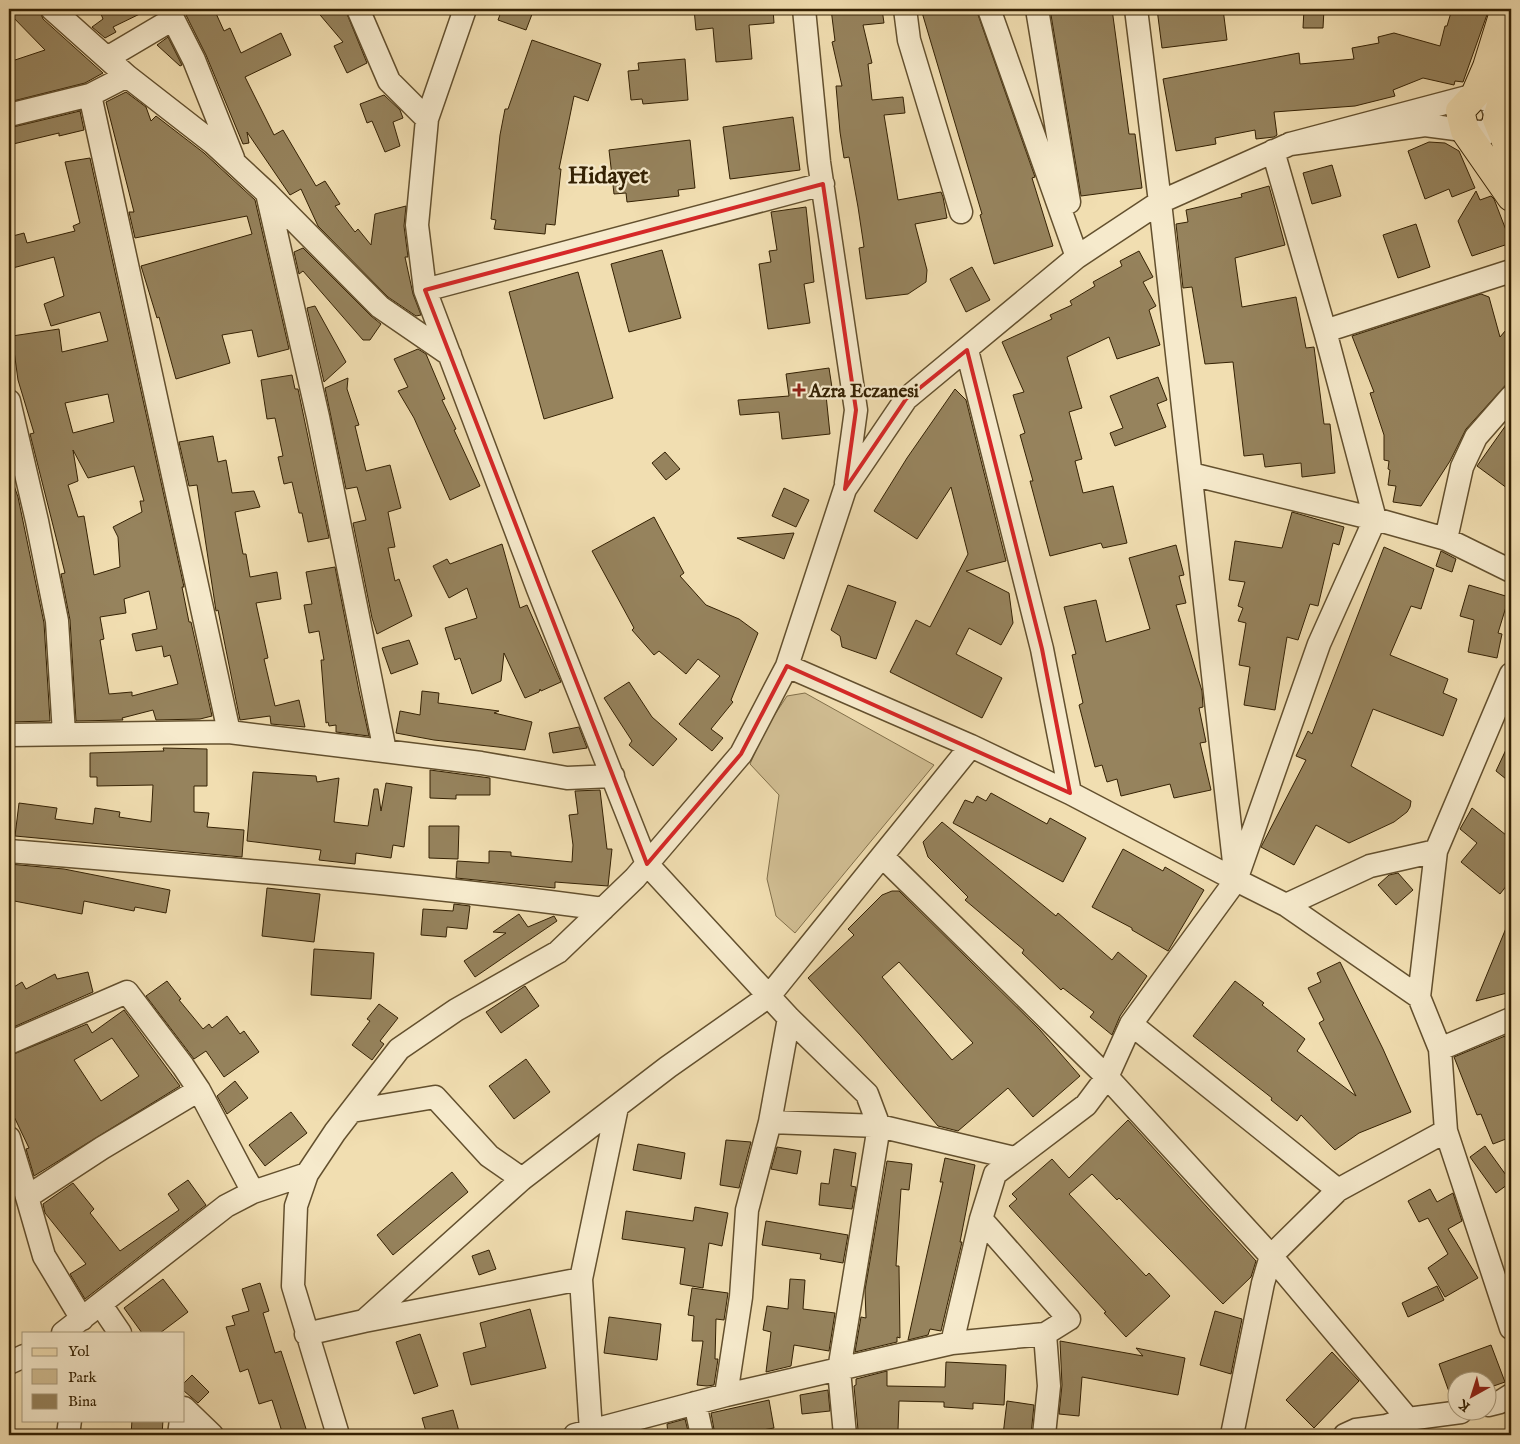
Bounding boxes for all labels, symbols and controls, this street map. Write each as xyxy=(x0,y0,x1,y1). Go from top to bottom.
district label: Hidayet xyxy=(568,161,649,192)
place label: Azra Eczanesi xyxy=(808,380,919,404)
marker: Azra Eczanesi xyxy=(793,384,805,396)
legend xyxy=(22,1332,185,1422)
text: Yol xyxy=(68,1342,90,1361)
text: Park xyxy=(68,1368,98,1387)
north arrow xyxy=(1448,1372,1498,1422)
text: Bina xyxy=(68,1392,97,1411)
text: K xyxy=(1454,1395,1474,1416)

